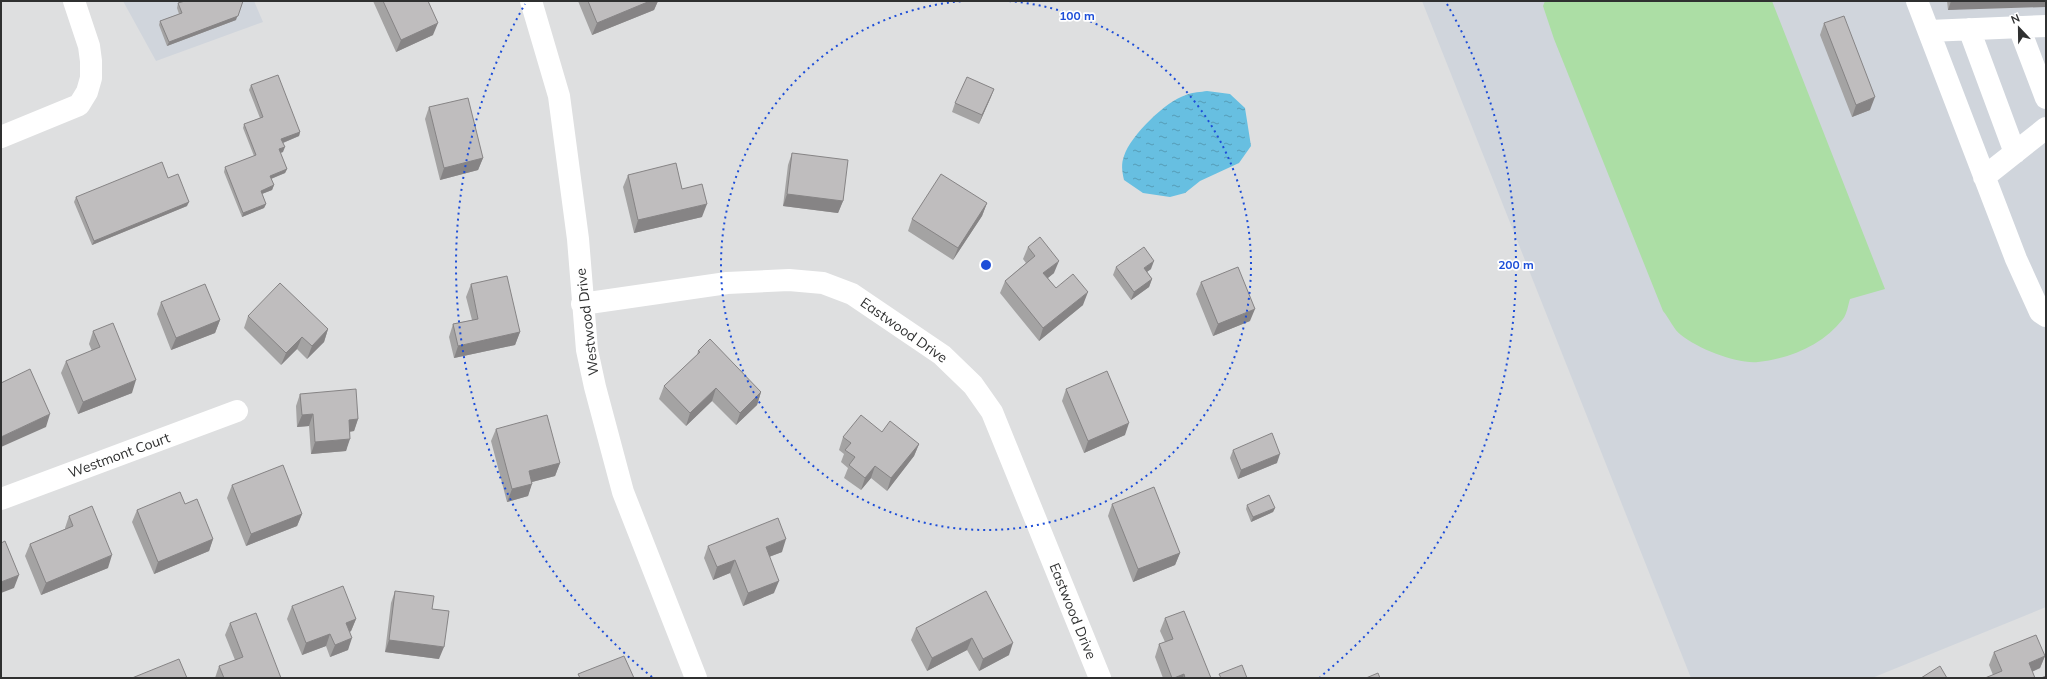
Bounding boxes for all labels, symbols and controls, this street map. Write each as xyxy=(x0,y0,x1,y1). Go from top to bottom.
text: 100 m xyxy=(1059,8,1095,23)
north arrow xyxy=(1999,8,2039,48)
text: N xyxy=(2009,11,2022,27)
text: 200 m xyxy=(1498,257,1534,272)
centre of rings xyxy=(979,258,993,272)
street label: Westwood Drive xyxy=(571,267,603,377)
street label: Eastwood Drive xyxy=(857,293,951,367)
street label: Westmont Court xyxy=(66,428,172,482)
street label: Eastwood Drive xyxy=(1045,560,1101,662)

